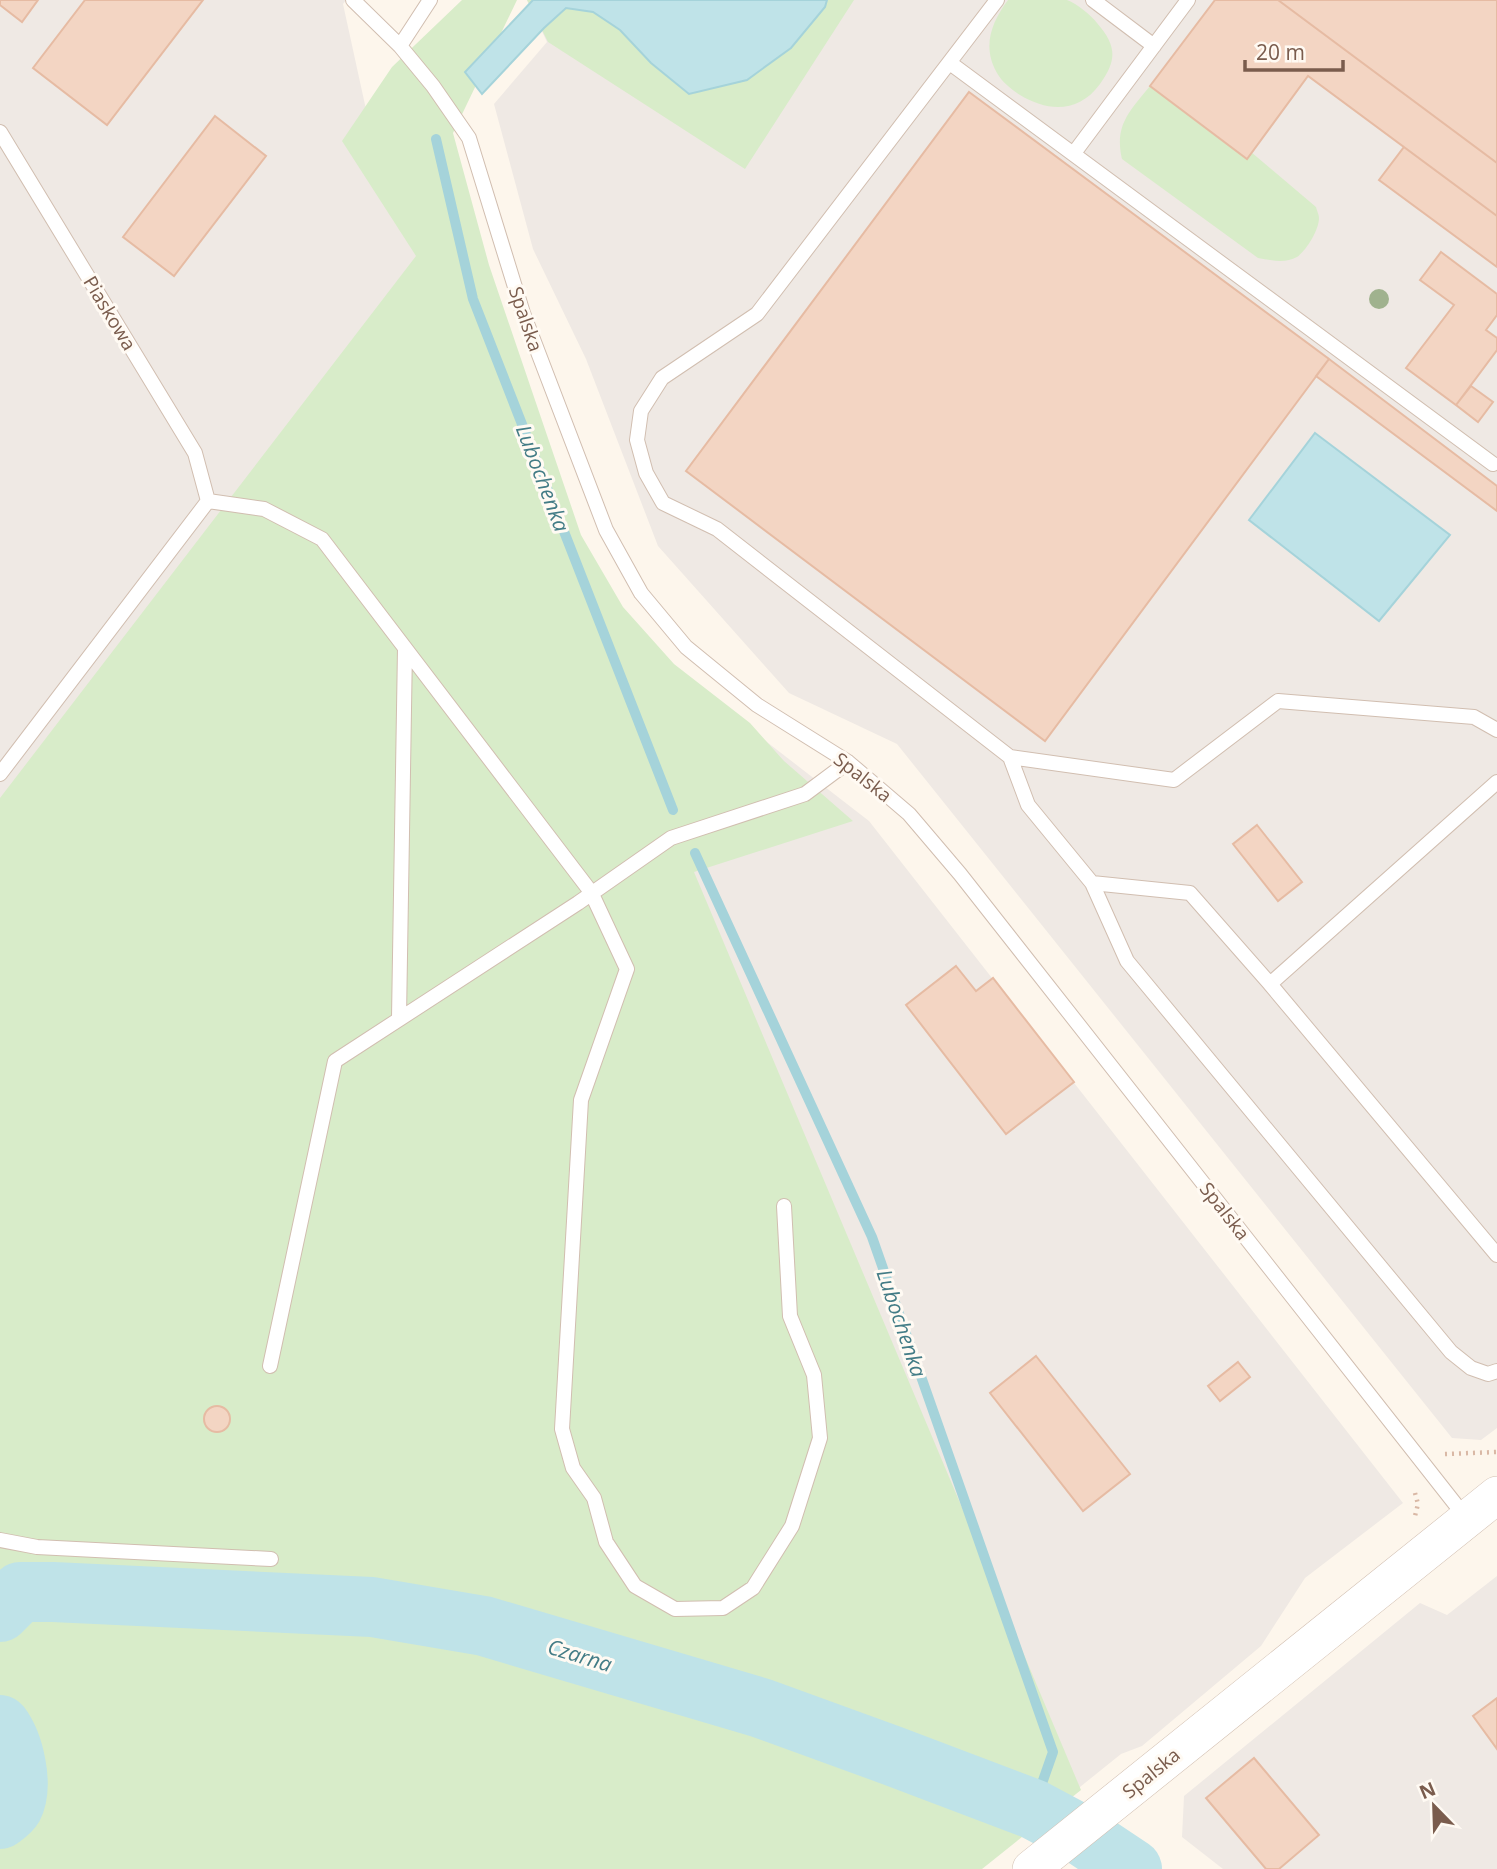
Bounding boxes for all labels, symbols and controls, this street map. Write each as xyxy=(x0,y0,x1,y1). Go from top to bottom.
scale bar xyxy=(1245,28,1343,72)
text: 20 m xyxy=(1256,38,1305,66)
street label: Piaskowa xyxy=(78,271,142,355)
street label: Spalska xyxy=(503,283,549,355)
water label: Lubochenka xyxy=(510,420,576,536)
street label: Spalska xyxy=(829,746,897,808)
street label: Spalska xyxy=(1194,1177,1256,1245)
water label: Lubochenka xyxy=(870,1265,934,1381)
water label: Czarna xyxy=(544,1632,616,1678)
street label: Spalska xyxy=(1117,1742,1185,1804)
north arrow xyxy=(1399,1771,1469,1841)
text: N xyxy=(1415,1775,1440,1805)

